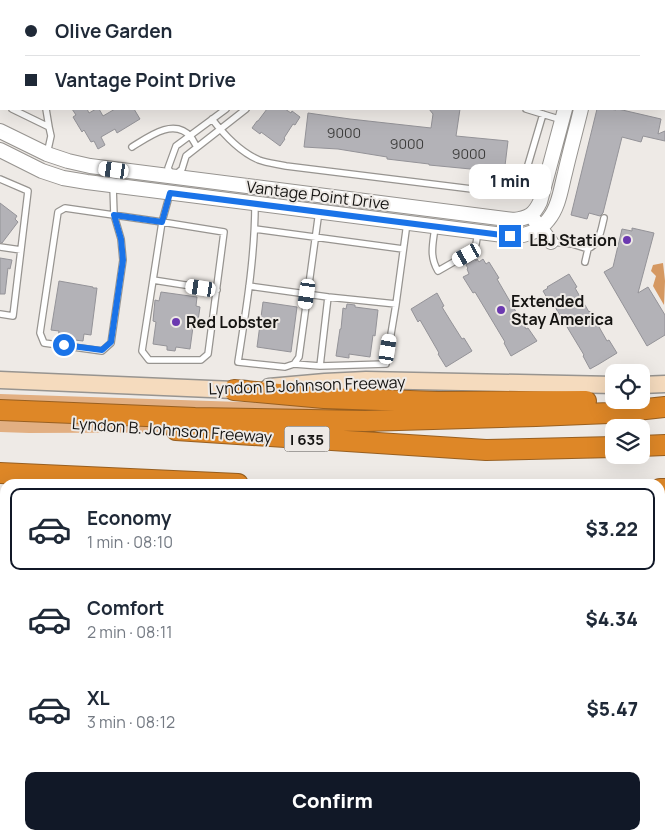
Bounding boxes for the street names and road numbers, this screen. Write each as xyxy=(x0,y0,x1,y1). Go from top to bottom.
street label: Vantage Point Drive xyxy=(245,175,391,215)
street label: Lyndon B Johnson Freeway xyxy=(208,371,406,399)
street label: Lyndon B. Johnson Freeway xyxy=(71,412,273,448)
road number: I 635 xyxy=(284,426,330,452)

